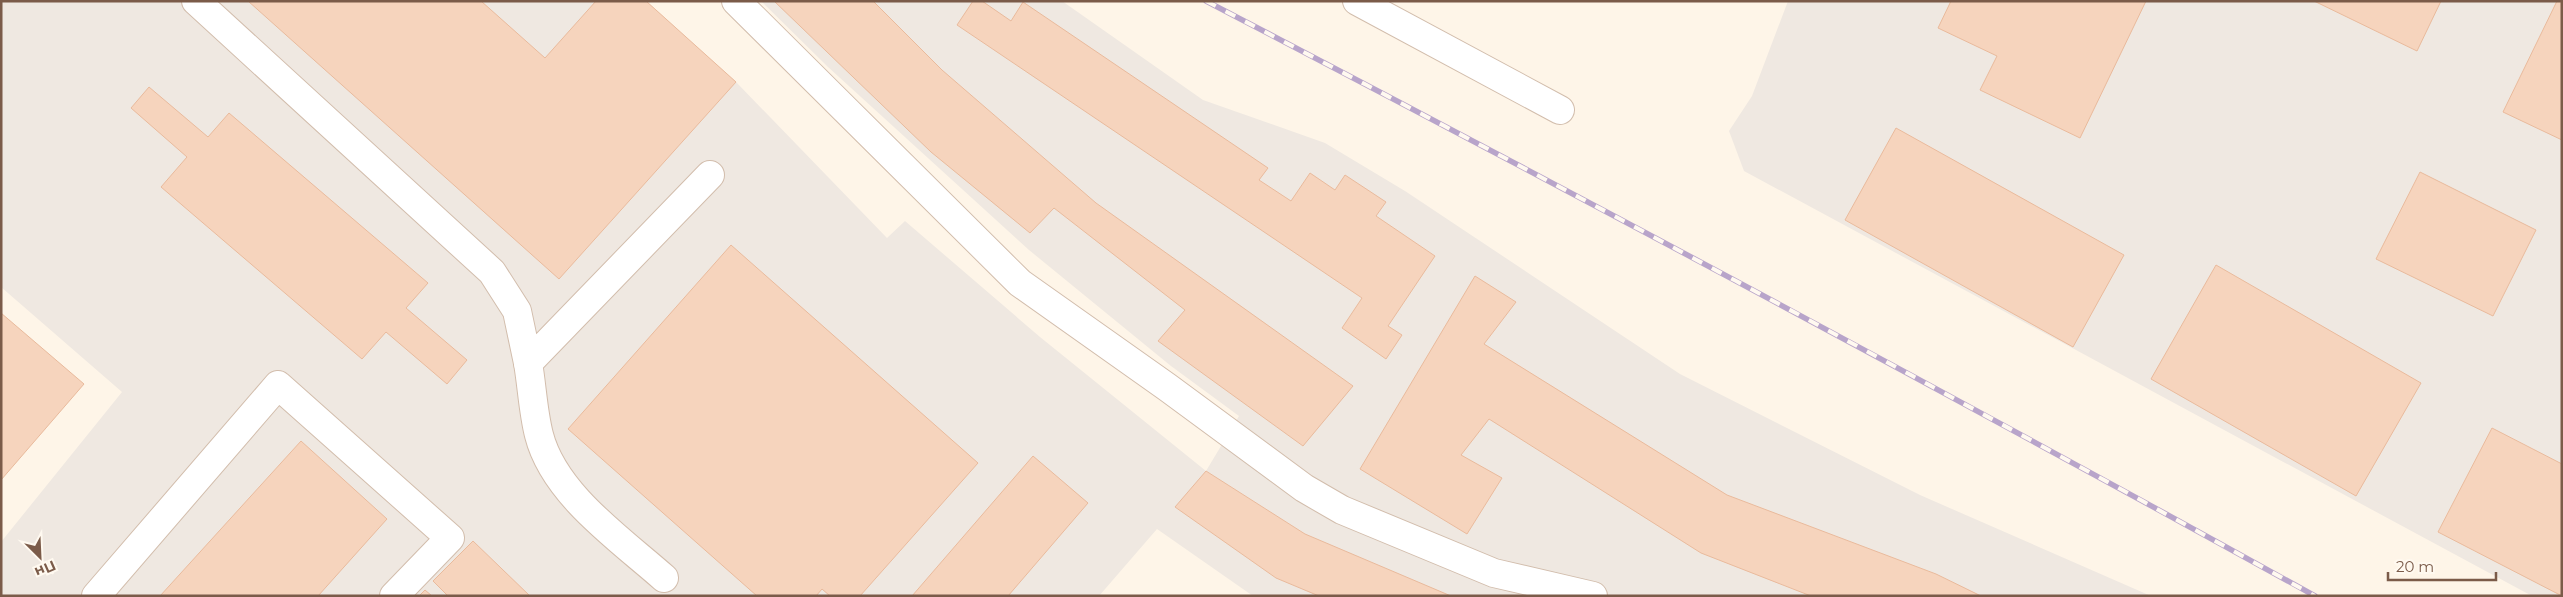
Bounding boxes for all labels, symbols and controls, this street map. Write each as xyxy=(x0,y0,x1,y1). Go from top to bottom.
north arrow xyxy=(15,532,65,582)
scale bar xyxy=(2388,550,2496,582)
text: Пн xyxy=(32,556,59,581)
text: 20 m xyxy=(2396,557,2434,576)

